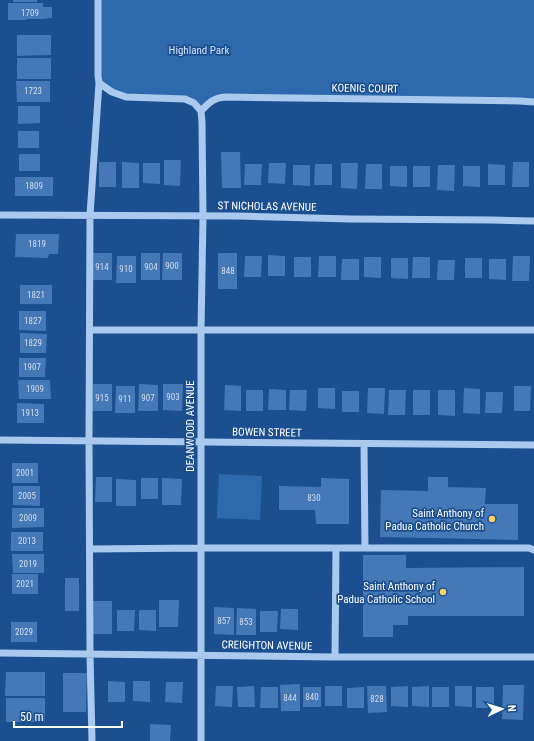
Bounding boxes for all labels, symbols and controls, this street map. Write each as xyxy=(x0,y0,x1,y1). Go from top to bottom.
house number: 1709 xyxy=(21,8,39,18)
park label: Highland Park xyxy=(169,44,229,57)
street label: KOENIG COURT xyxy=(332,81,399,96)
house number: 1723 xyxy=(24,86,42,96)
house number: 1809 xyxy=(25,181,43,191)
street label: ST NICHOLAS AVENUE xyxy=(217,199,317,214)
house number: 1819 xyxy=(28,239,46,249)
house number: 900 xyxy=(165,261,179,271)
house number: 914 xyxy=(95,262,109,272)
house number: 904 xyxy=(144,262,158,272)
house number: 910 xyxy=(119,264,133,274)
house number: 848 xyxy=(221,266,235,276)
house number: 1821 xyxy=(27,290,45,300)
house number: 1827 xyxy=(24,316,42,326)
house number: 1829 xyxy=(24,338,42,348)
house number: 1907 xyxy=(23,362,41,372)
street label: DEANWOOD AVENUE xyxy=(184,380,197,472)
house number: 1909 xyxy=(26,384,44,394)
house number: 903 xyxy=(166,392,180,402)
house number: 915 xyxy=(95,393,109,403)
house number: 907 xyxy=(141,393,155,403)
house number: 911 xyxy=(118,394,132,404)
house number: 1913 xyxy=(21,408,39,418)
street label: BOWEN STREET xyxy=(232,425,302,440)
house number: 2001 xyxy=(16,468,34,478)
house number: 2005 xyxy=(18,491,36,501)
house number: 830 xyxy=(307,493,321,503)
place label: Saint Anthony of Padua Catholic Church xyxy=(385,507,485,533)
house number: 2009 xyxy=(19,513,37,523)
marker: Saint Anthony of Padua Catholic Church xyxy=(487,514,497,524)
house number: 2013 xyxy=(18,536,36,546)
house number: 2019 xyxy=(19,559,37,569)
house number: 2021 xyxy=(16,579,34,589)
place label: Saint Anthony of Padua Catholic School xyxy=(337,580,436,606)
marker: Saint Anthony of Padua Catholic School xyxy=(438,587,448,597)
house number: 857 xyxy=(217,616,231,626)
house number: 853 xyxy=(239,617,253,627)
house number: 2029 xyxy=(15,627,33,637)
street label: CREIGHTON AVENUE xyxy=(221,638,313,653)
north arrow xyxy=(482,689,522,729)
house number: 840 xyxy=(305,692,319,702)
house number: 844 xyxy=(283,693,297,703)
house number: 828 xyxy=(370,694,384,704)
scale bar xyxy=(14,703,122,729)
text: N xyxy=(505,705,518,712)
text: 50 m xyxy=(20,710,44,724)

